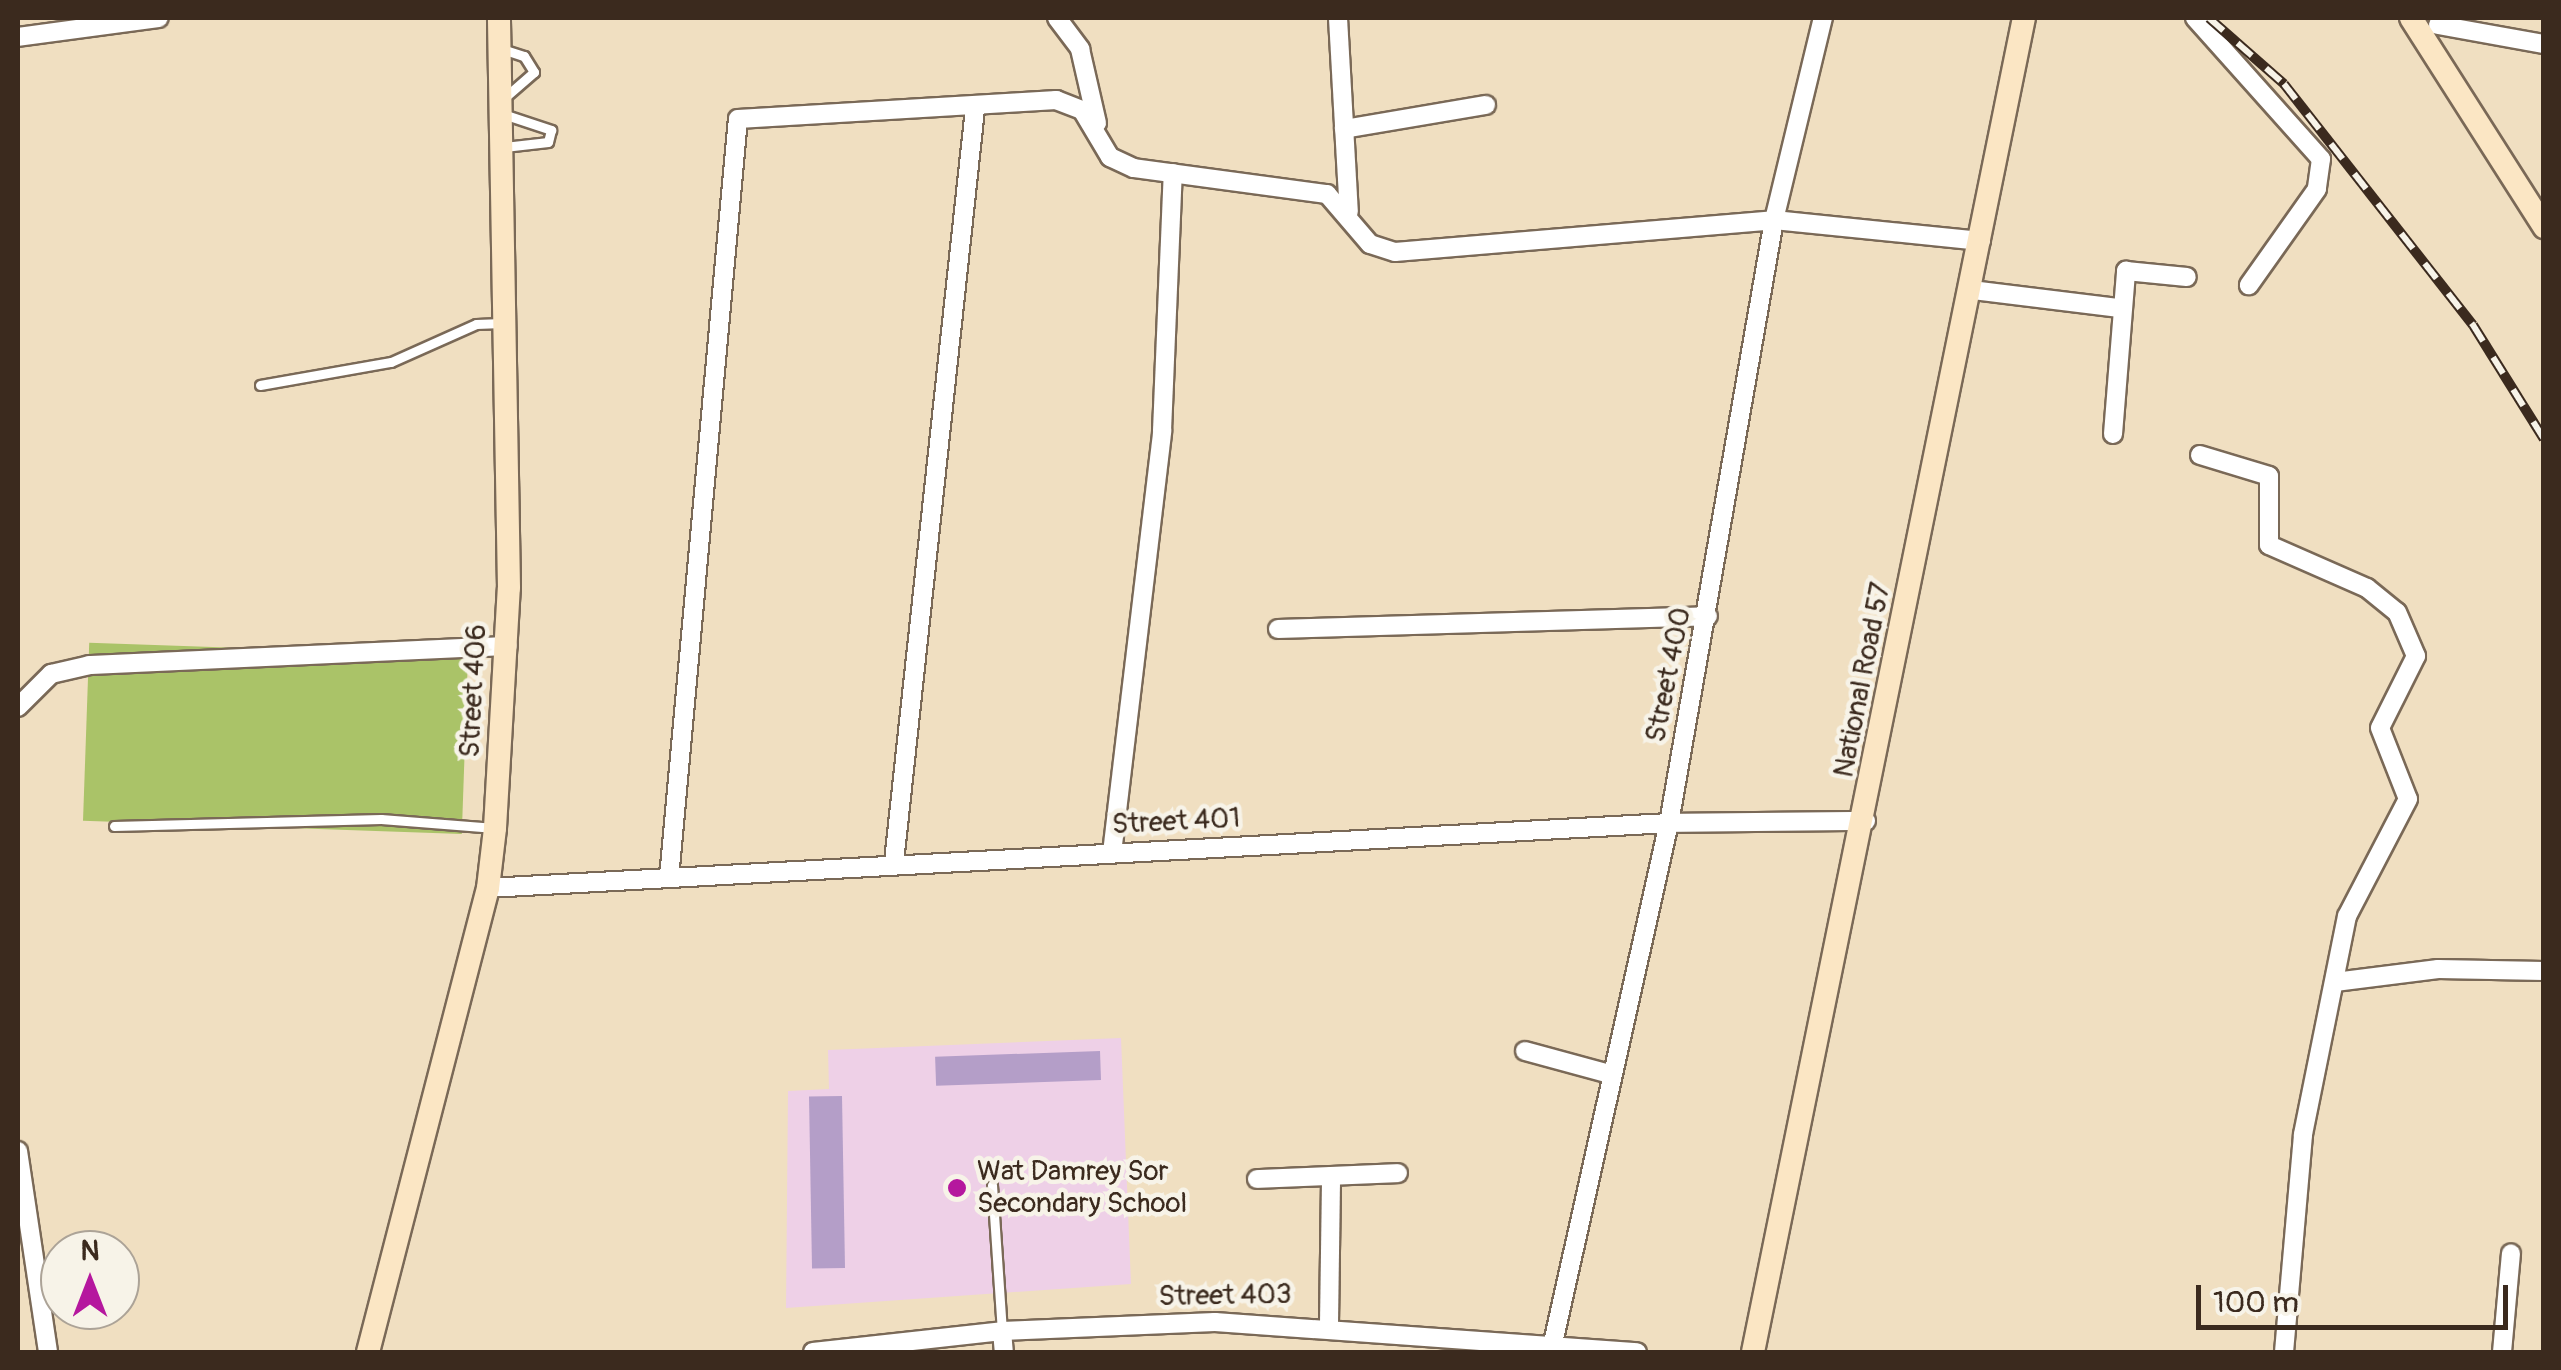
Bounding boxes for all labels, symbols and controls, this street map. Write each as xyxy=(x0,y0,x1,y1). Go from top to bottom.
street label: National Road 57 xyxy=(1828,580,1898,780)
street label: Street 400 xyxy=(1639,605,1699,745)
street label: Street 406 xyxy=(454,623,494,759)
street label: Street 401 xyxy=(1111,802,1241,842)
place label: Wat Damrey Sor Secondary School xyxy=(977,1155,1187,1221)
marker: Wat Damrey Sor Secondary School xyxy=(946,1177,968,1199)
north arrow xyxy=(40,1230,140,1330)
text: N xyxy=(81,1234,99,1269)
scale bar xyxy=(2201,1265,2514,1327)
street label: Street 403 xyxy=(1158,1278,1292,1314)
text: 100 m xyxy=(2213,1284,2299,1321)

